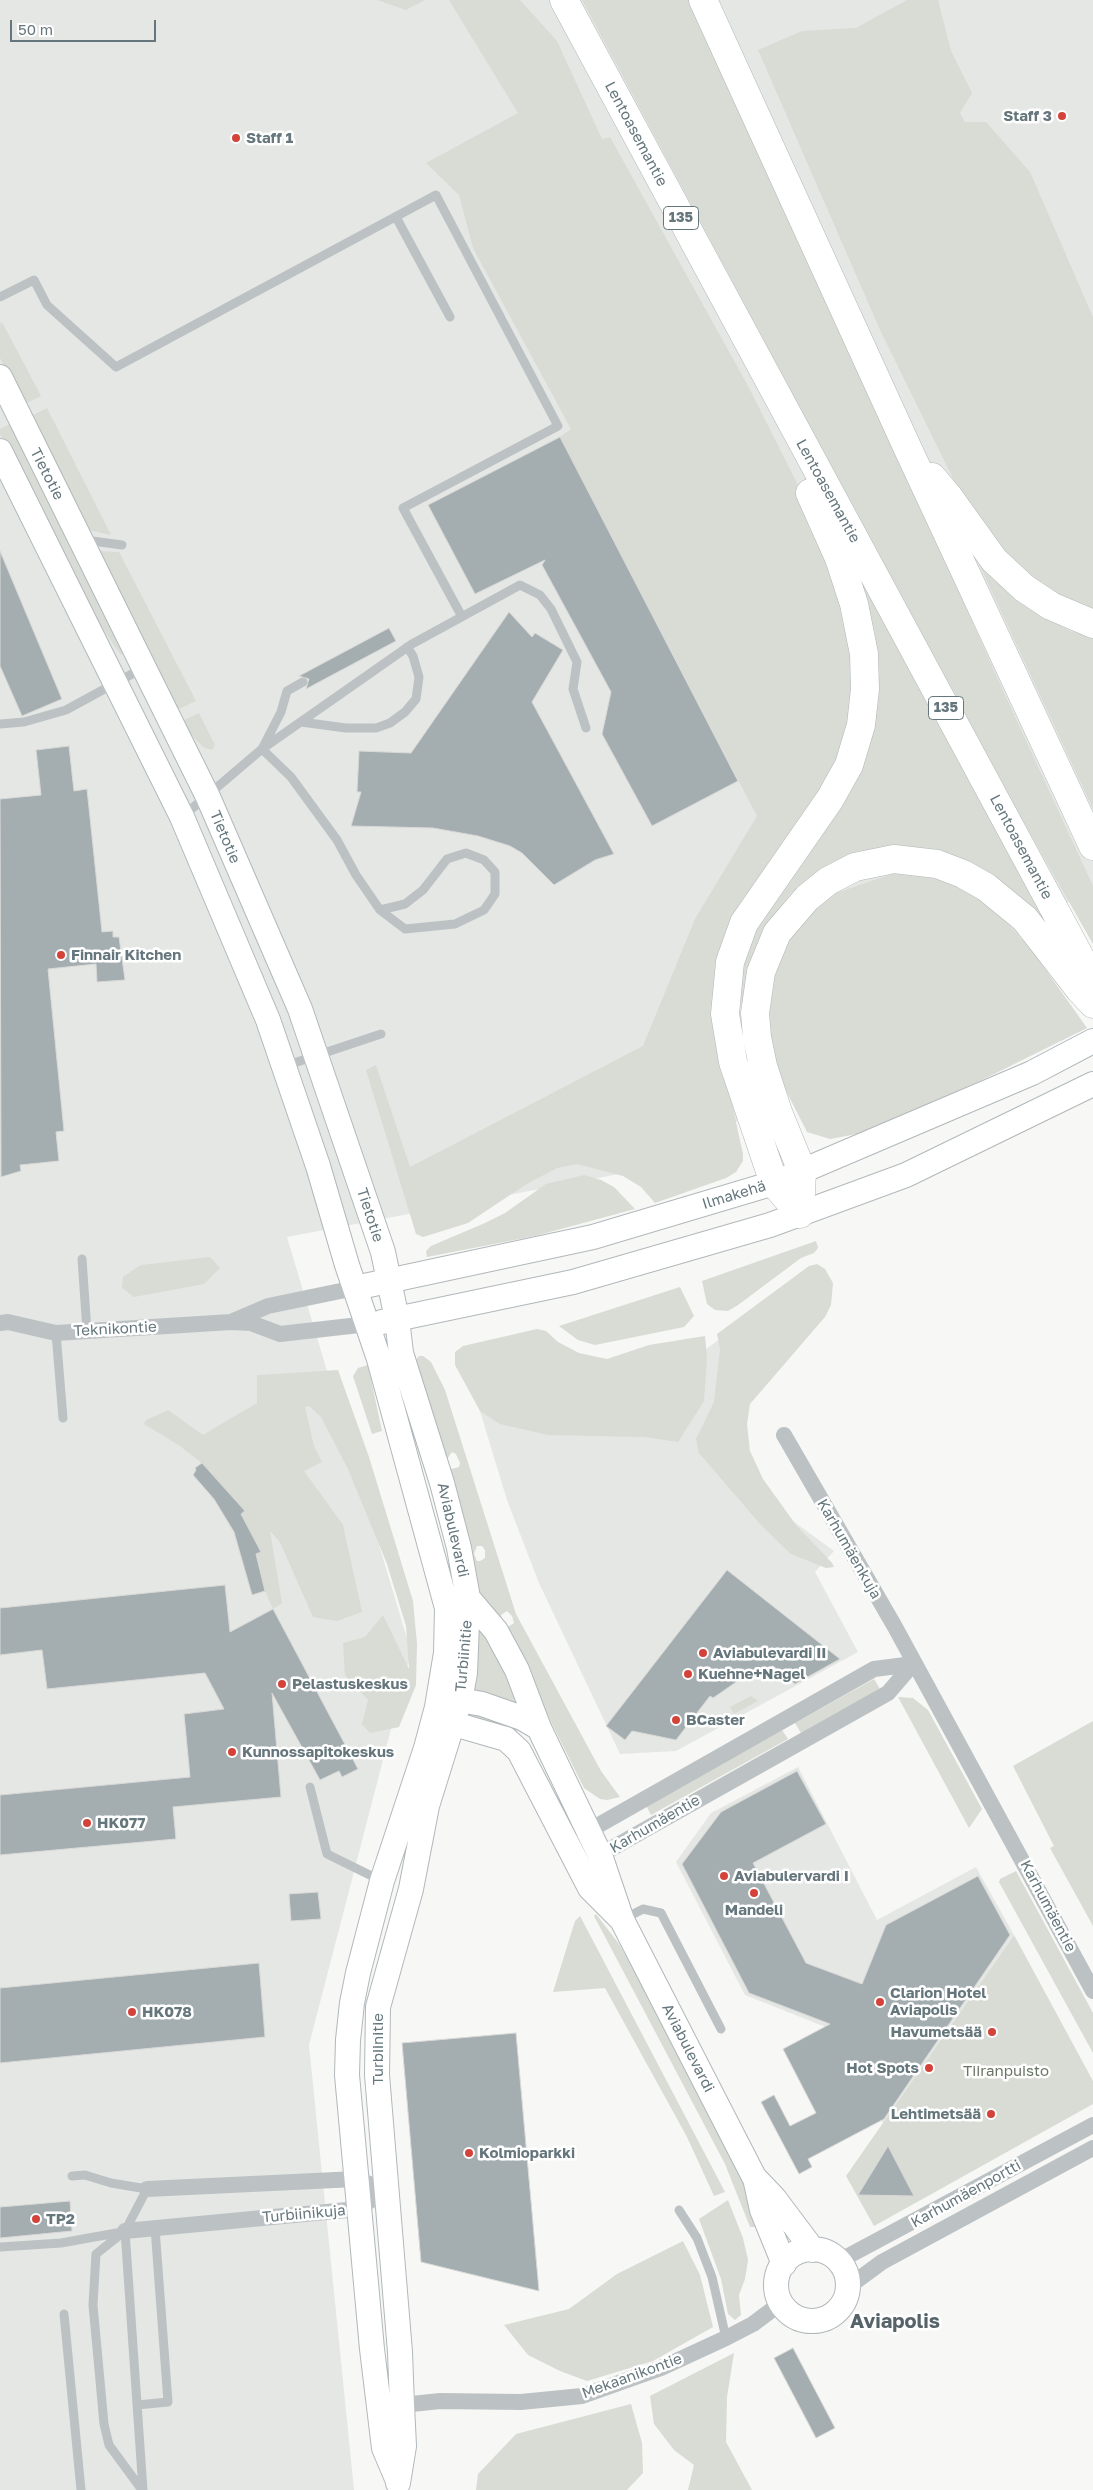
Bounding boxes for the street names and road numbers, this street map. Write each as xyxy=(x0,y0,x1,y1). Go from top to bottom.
street label: Lentoasemantie xyxy=(601,79,671,189)
road number: 135 xyxy=(664,207,698,230)
street label: Lentoasemantie xyxy=(792,436,864,546)
street label: Tietotie xyxy=(26,445,68,503)
road number: 135 xyxy=(928,696,964,720)
street label: Lentoasemantie xyxy=(986,792,1056,902)
street label: Tietotie xyxy=(206,808,244,866)
street label: Ilmakehä xyxy=(700,1177,768,1213)
street label: Tietotie xyxy=(353,1186,387,1244)
street label: Teknikontie xyxy=(73,1318,157,1340)
street label: Aviabulevardi xyxy=(433,1481,473,1579)
street label: Karhumäenkuja xyxy=(813,1496,885,1602)
street label: Turbiinitie xyxy=(452,1619,476,1693)
street label: Karhumäentie xyxy=(607,1791,703,1857)
street label: Karhumäentie xyxy=(1016,1857,1080,1955)
street label: Aviabulevardi xyxy=(658,2001,718,2095)
street label: Turbiinitie xyxy=(369,2013,387,2085)
street label: Karhumäenportti xyxy=(908,2156,1024,2232)
street label: Turbiinikuja xyxy=(262,2201,346,2227)
street label: Mekaanikontie xyxy=(580,2350,684,2402)

